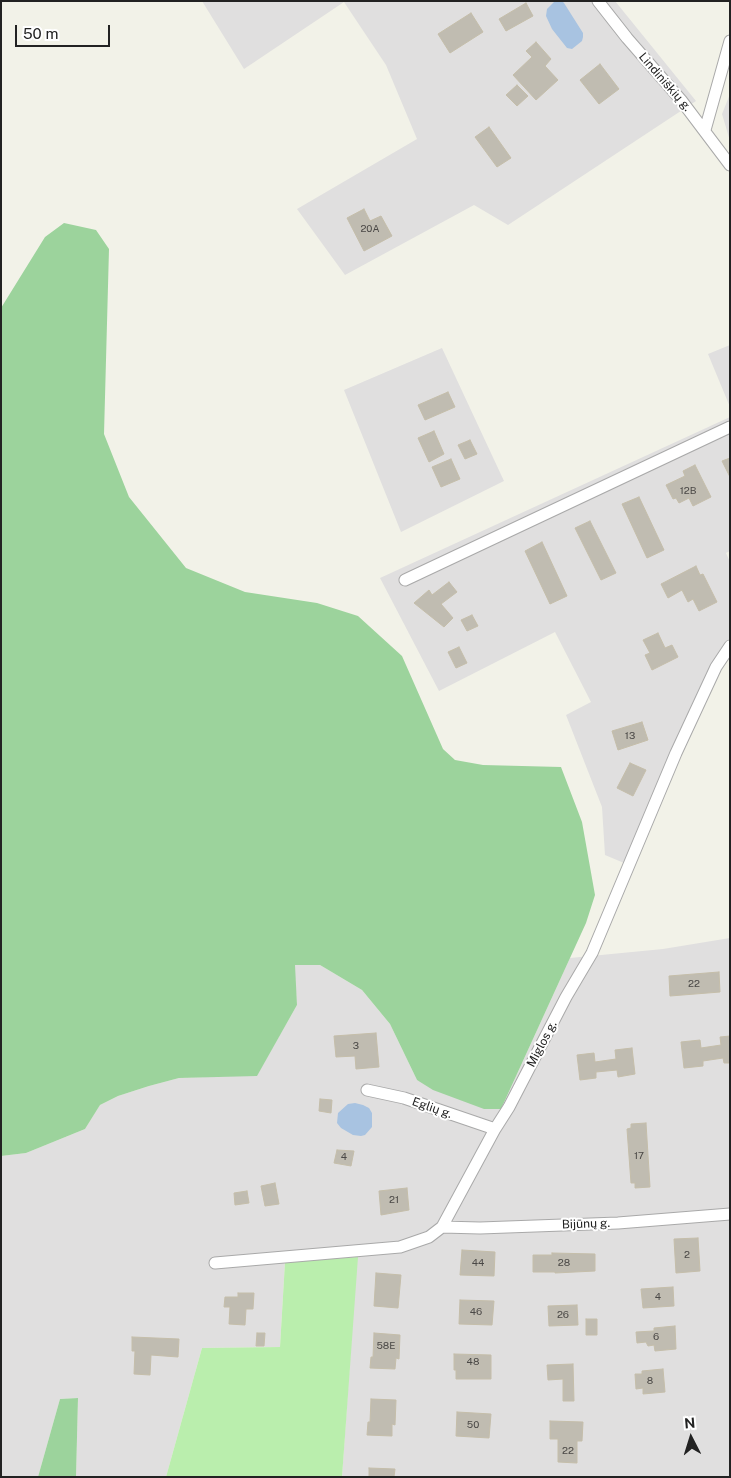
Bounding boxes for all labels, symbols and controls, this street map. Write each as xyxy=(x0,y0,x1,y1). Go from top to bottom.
scale bar xyxy=(18,15,112,47)
text: 50 m xyxy=(23,25,58,42)
street label: Lindiniškių g. xyxy=(636,50,694,114)
house number: 20A xyxy=(360,223,380,235)
house number: 12B xyxy=(680,485,696,497)
house number: 13 xyxy=(625,730,635,742)
house number: 22 xyxy=(688,978,700,990)
street label: Miglos g. xyxy=(524,1018,560,1070)
house number: 3 xyxy=(353,1040,359,1052)
street label: Eglių g. xyxy=(410,1094,454,1122)
house number: 17 xyxy=(634,1150,644,1162)
house number: 4 xyxy=(341,1151,347,1163)
house number: 21 xyxy=(389,1194,399,1206)
street label: Bijūnų g. xyxy=(562,1216,610,1232)
house number: 2 xyxy=(684,1249,690,1261)
house number: 44 xyxy=(472,1257,484,1269)
house number: 28 xyxy=(558,1257,570,1269)
house number: 4 xyxy=(655,1291,661,1303)
house number: 46 xyxy=(470,1306,482,1318)
house number: 26 xyxy=(557,1309,569,1321)
house number: 6 xyxy=(653,1331,659,1343)
house number: 58E xyxy=(376,1340,396,1352)
house number: 48 xyxy=(467,1356,479,1368)
house number: 8 xyxy=(647,1375,653,1387)
north arrow xyxy=(666,1413,716,1463)
text: N xyxy=(684,1415,696,1432)
house number: 50 xyxy=(467,1419,479,1431)
house number: 22 xyxy=(562,1445,574,1457)

